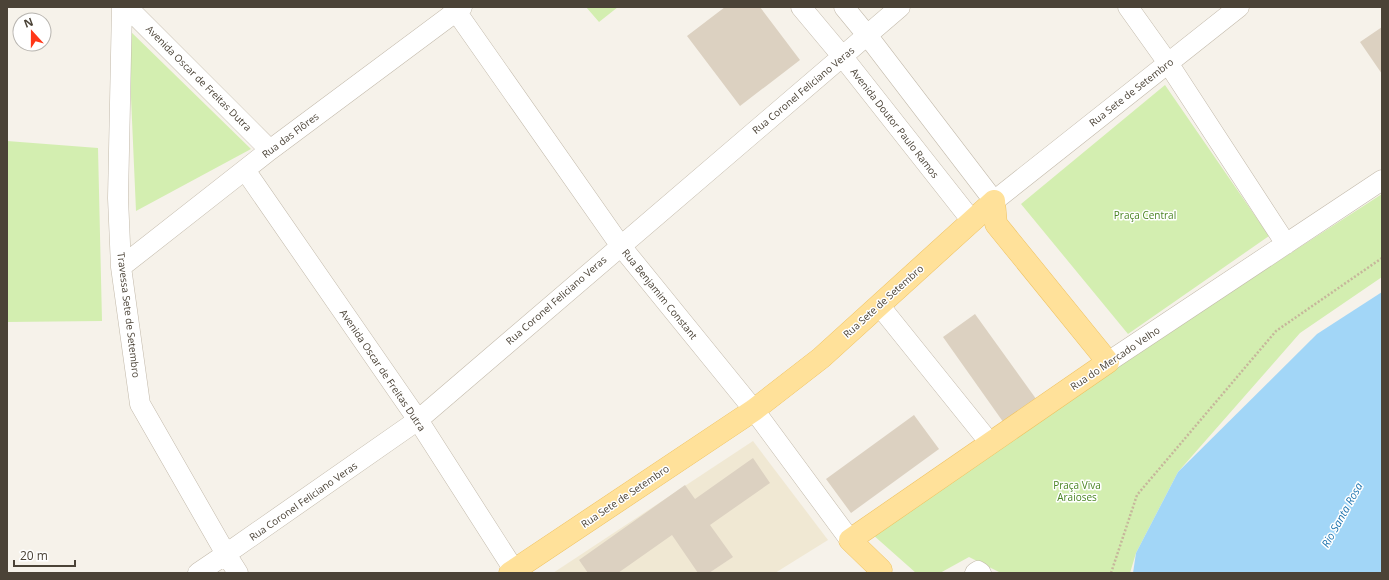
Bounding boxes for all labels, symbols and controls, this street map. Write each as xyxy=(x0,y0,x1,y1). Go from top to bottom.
north arrow xyxy=(12,12,52,52)
text: N xyxy=(21,14,35,31)
street label: Avenida Oscar de Freitas Dutra xyxy=(143,22,255,134)
street label: Rua Coronel Feliciano Veras xyxy=(749,43,857,137)
street label: Rua Sete de Setembro xyxy=(1086,55,1176,129)
street label: Avenida Doutor Paulo Ramos xyxy=(848,65,943,181)
street label: Rua das Flôres xyxy=(259,109,321,161)
park label: Praça Central xyxy=(1114,208,1176,222)
street label: Rua Benjamim Constant xyxy=(619,246,701,342)
street label: Travessa Sete de Setembro xyxy=(114,251,144,379)
street label: Rua Coronel Feliciano Veras xyxy=(503,252,610,348)
street label: Rua Sete de Setembro xyxy=(840,261,926,341)
street label: Avenida Oscar de Freitas Dutra xyxy=(337,306,429,434)
street label: Rua do Mercado Velho xyxy=(1067,323,1163,393)
street label: Rua Coronel Feliciano Veras xyxy=(246,458,360,544)
street label: Rua Sete de Setembro xyxy=(578,461,672,531)
park label: Praça Viva Araioses xyxy=(1053,478,1101,504)
water label: Rio Santa Rosa xyxy=(1317,479,1366,550)
scale bar xyxy=(14,542,75,568)
text: 20 m xyxy=(20,547,48,564)

